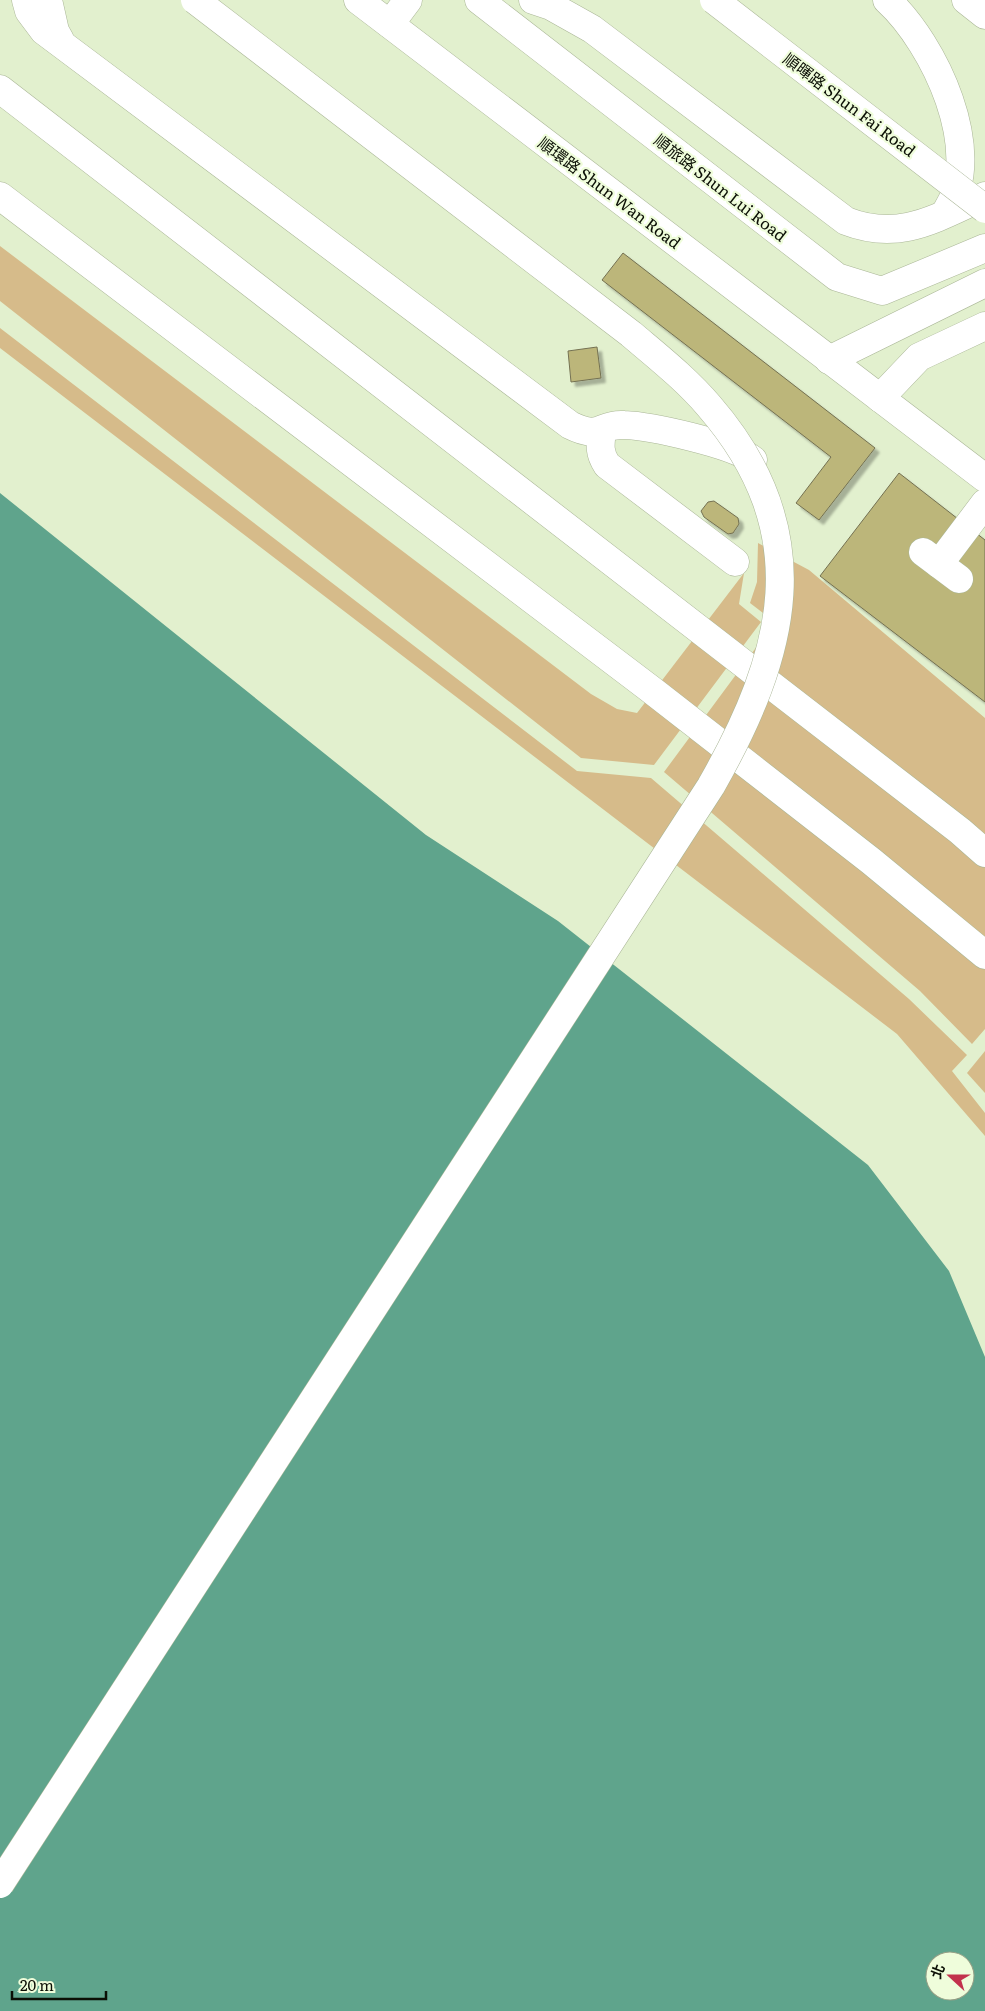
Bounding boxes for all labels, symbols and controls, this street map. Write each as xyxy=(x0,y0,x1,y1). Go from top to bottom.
street label: 順暉路 Shun Fai Road xyxy=(779,46,921,162)
street label: 順旅路 Shun Lui Road xyxy=(650,128,792,247)
street label: 順環路 Shun Wan Road xyxy=(534,130,687,254)
north arrow xyxy=(925,1951,975,2001)
text: 北 xyxy=(925,1961,949,1981)
scale bar xyxy=(12,1968,106,2000)
text: 20 m xyxy=(20,1973,54,1996)

